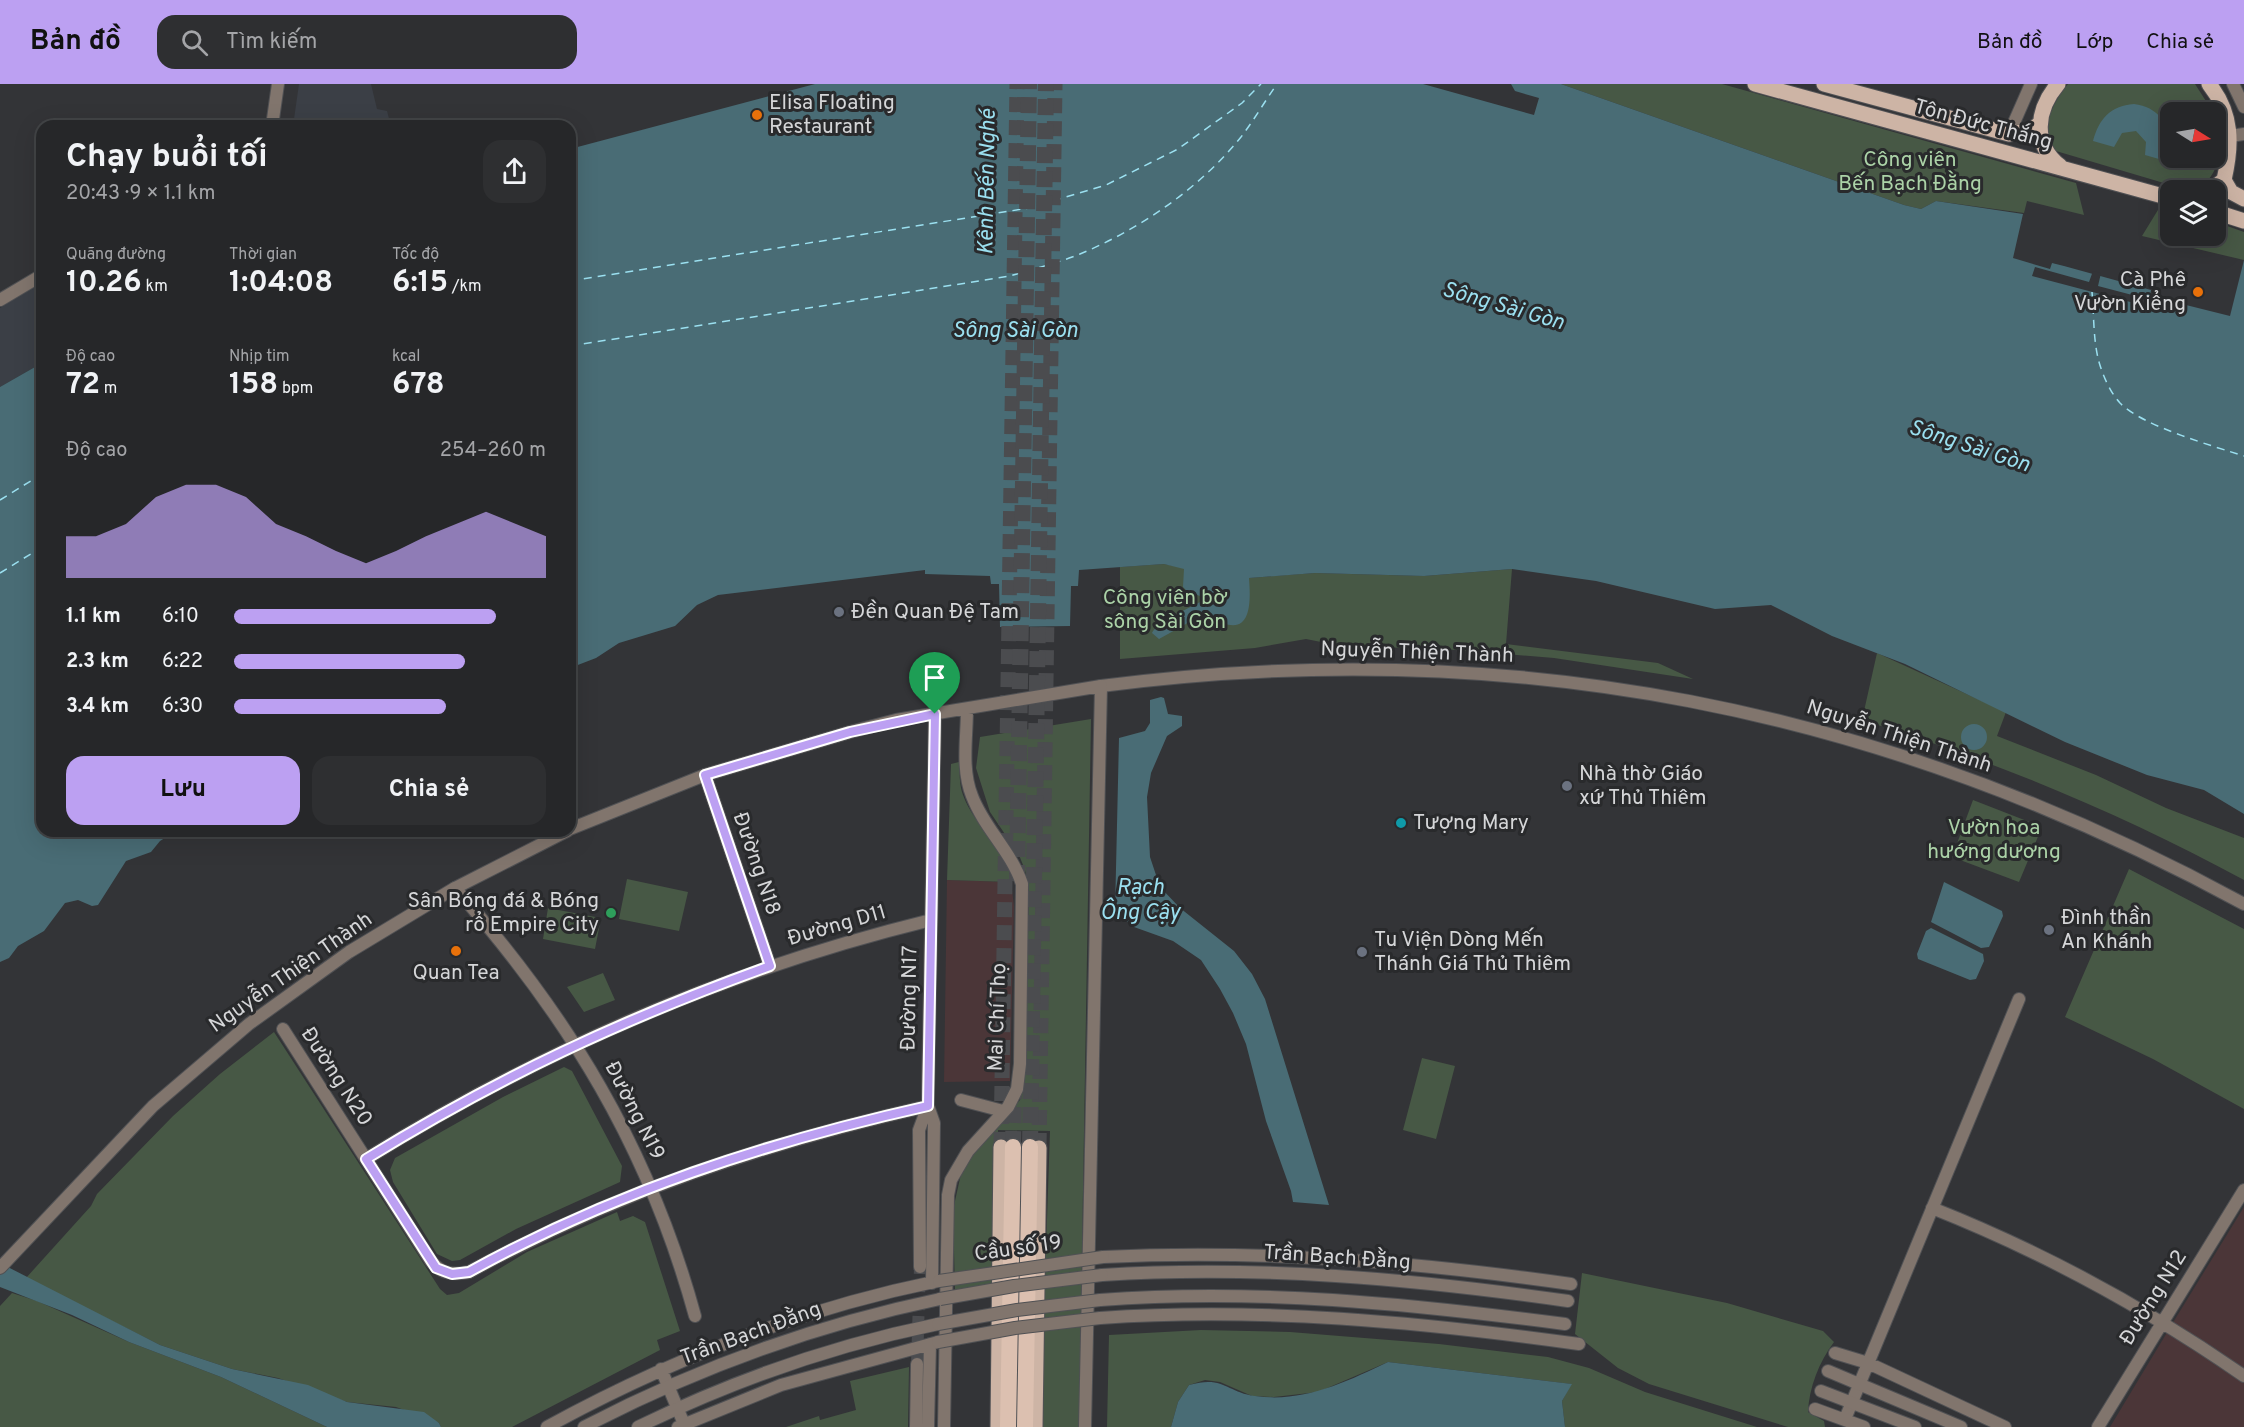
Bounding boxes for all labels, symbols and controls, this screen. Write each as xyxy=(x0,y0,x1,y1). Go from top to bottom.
search box xyxy=(157,15,577,69)
text: Bản đồ xyxy=(30,24,121,60)
icon: search xyxy=(178,26,211,59)
text: Tìm kiếm xyxy=(226,29,317,56)
text: Bản đồ xyxy=(1977,29,2043,56)
text: Lớp xyxy=(2076,29,2113,56)
text: Chia sẻ xyxy=(2146,29,2214,56)
place label: Elisa Floating Restaurant xyxy=(769,90,895,141)
street label: Tôn Ðức Thắng xyxy=(1911,93,2055,156)
north arrow xyxy=(2160,102,2226,168)
map controls xyxy=(2160,102,2226,246)
water label: Kênh Bến Nghé xyxy=(971,107,1003,255)
marker: Elisa Floating Restaurant xyxy=(750,108,764,122)
text: Chạy buổi tối xyxy=(66,137,268,179)
button: share xyxy=(483,140,546,203)
park label: Công viên Bến Bạch Đằng xyxy=(1838,147,1982,198)
button: layers xyxy=(2160,180,2226,246)
text: 20:43 · 9 × 1.1 km xyxy=(66,181,215,207)
text: Quãng đường xyxy=(66,245,166,265)
text: Thời gian xyxy=(229,245,297,265)
text: Tốc độ xyxy=(392,245,439,265)
text: 10.26 xyxy=(66,265,142,302)
text: 1:04:08 xyxy=(229,265,333,302)
text: 6:15 xyxy=(392,265,448,302)
place label: Cà Phê Vườn Kiểng xyxy=(2074,267,2186,318)
text: km xyxy=(142,277,168,297)
text: /km xyxy=(448,277,482,297)
water label: Sông Sài Gòn xyxy=(1439,277,1567,337)
marker: Cà Phê Vườn Kiểng xyxy=(2191,285,2205,299)
water label: Sông Sài Gòn xyxy=(952,318,1078,345)
text: Độ cao xyxy=(66,347,115,367)
text: Nhịp tim xyxy=(229,347,290,367)
text: kcal xyxy=(392,347,420,367)
text: 72 xyxy=(66,367,100,404)
text: 158 xyxy=(229,367,278,404)
text: 678 xyxy=(392,367,445,404)
text: m xyxy=(100,379,117,399)
text: bpm xyxy=(278,379,313,399)
water label: Sông Sài Gòn xyxy=(1905,415,2033,479)
text: Độ cao xyxy=(66,438,127,464)
text: 254–260 m xyxy=(440,438,546,464)
park label: Công viên bờ sông Sài Gòn xyxy=(1103,585,1227,636)
place label: Đền Quan Đệ Tam xyxy=(851,599,1019,626)
text: 1.1 km xyxy=(66,604,121,630)
text: 6:10 xyxy=(162,604,199,630)
marker: Đền Quan Đệ Tam xyxy=(832,605,846,619)
street label: Nguyễn Thiện Thành xyxy=(1320,635,1514,670)
text: 2.3 km xyxy=(66,649,129,675)
text: 6:22 xyxy=(162,649,203,675)
pin xyxy=(909,652,960,714)
icon: arrive xyxy=(918,661,951,694)
street label: Nguyễn Thiện Thành xyxy=(1803,693,1995,780)
text: 3.4 km xyxy=(66,694,129,720)
text: 6:30 xyxy=(162,694,203,720)
button: Lưu xyxy=(66,756,300,825)
button: Chia sẻ xyxy=(312,756,546,825)
place label: Nhà thờ Giáo xứ Thủ Thiêm xyxy=(1579,761,1706,812)
marker: Nhà thờ Giáo xứ Thủ Thiêm xyxy=(1560,779,1574,793)
street label: Đường N18 xyxy=(726,809,786,919)
place label: Tượng Mary xyxy=(1413,810,1529,837)
park label: Vườn hoa hướng dương xyxy=(1927,815,2061,866)
marker: Tượng Mary xyxy=(1394,816,1408,830)
water label: Rạch Ông Cậy xyxy=(1100,875,1182,927)
place label: Sân Bóng đá & Bóng rổ Empire City xyxy=(407,888,599,939)
street label: Đường D11 xyxy=(784,899,890,953)
place label: Đình thần An Khánh xyxy=(2061,905,2152,956)
street label: Nguyễn Thiện Thành xyxy=(203,906,378,1040)
marker: Sân Bóng đá & Bóng rổ Empire City xyxy=(604,906,618,920)
marker: Đình thần An Khánh xyxy=(2042,923,2056,937)
place label: Tu Viện Dòng Mến Thánh Giá Thủ Thiêm xyxy=(1374,927,1571,978)
marker: Quan Tea xyxy=(449,944,463,958)
street label: Đường N17 xyxy=(896,945,924,1051)
marker: Tu Viện Dòng Mến Thánh Giá Thủ Thiêm xyxy=(1355,945,1369,959)
place label: Quan Tea xyxy=(412,960,500,987)
street label: Mai Chí Thọ xyxy=(983,962,1013,1072)
street label: Đường N20 xyxy=(294,1022,378,1132)
street label: Đường N19 xyxy=(598,1057,670,1165)
street label: Cầu số 19 xyxy=(973,1230,1063,1268)
street label: Trần Bạch Đằng xyxy=(1262,1238,1412,1277)
street label: Đường N12 xyxy=(2114,1245,2194,1351)
street label: Trần Bạch Đằng xyxy=(677,1295,825,1372)

